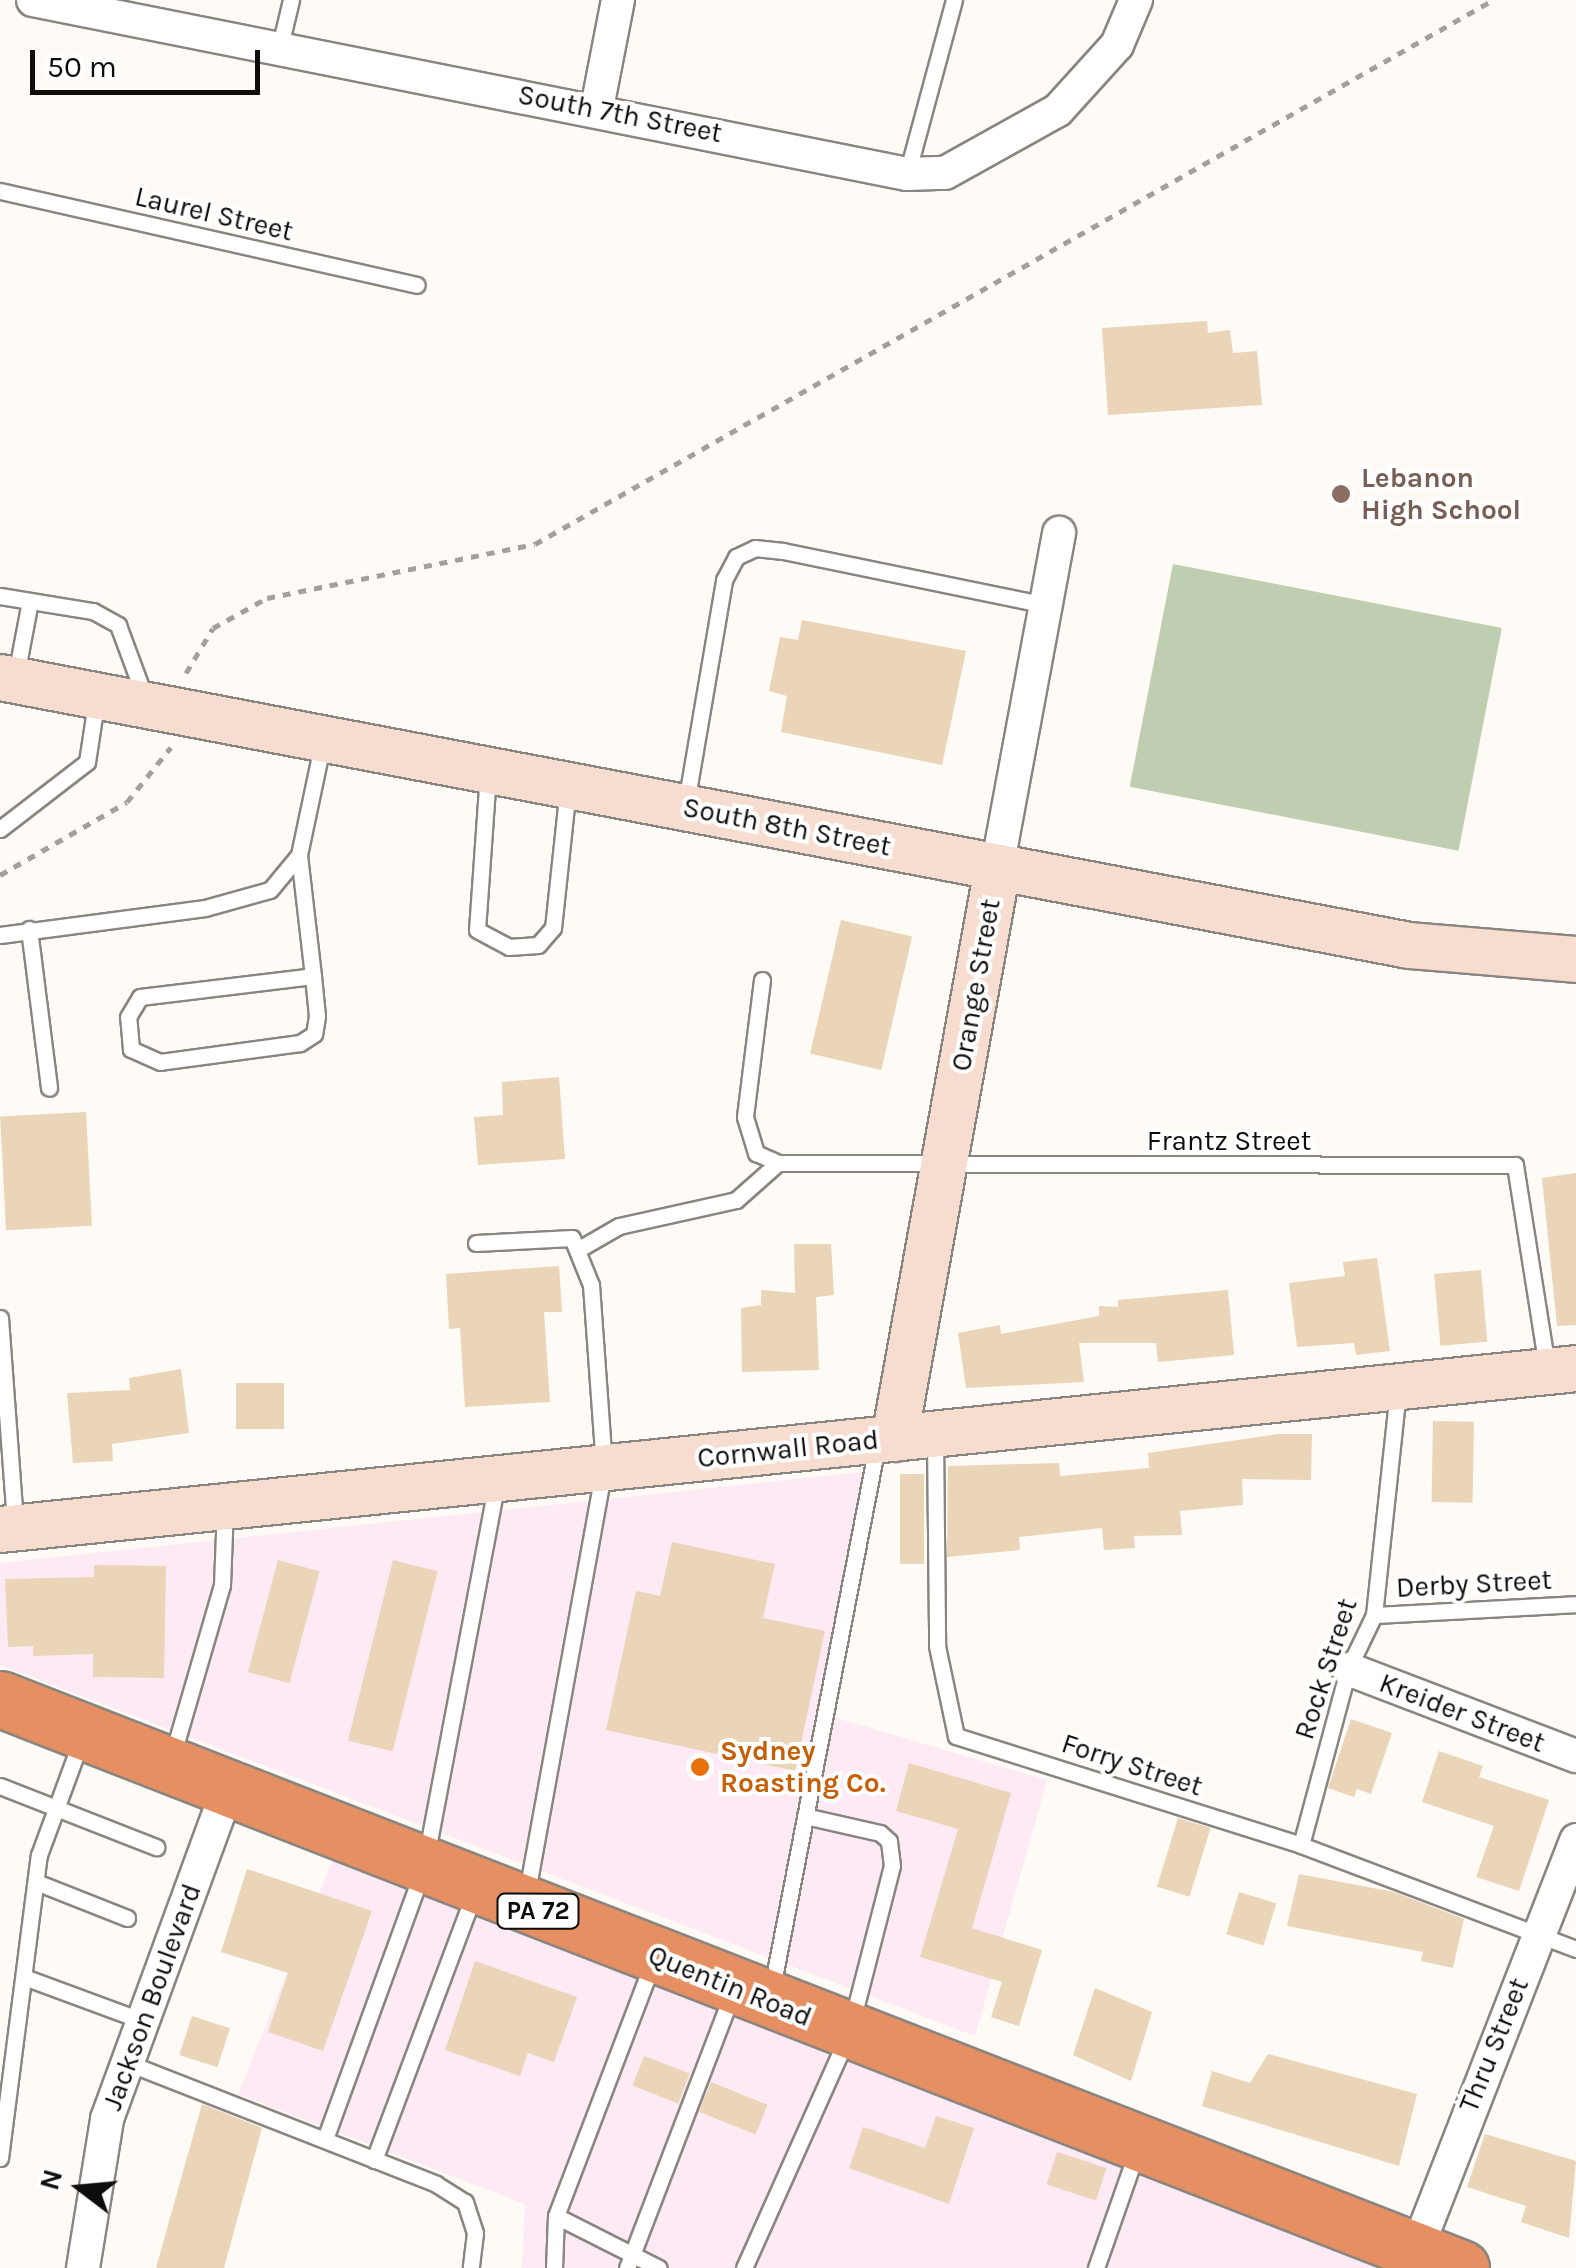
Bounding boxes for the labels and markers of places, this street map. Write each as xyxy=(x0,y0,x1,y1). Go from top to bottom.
place label: Lebanon High School xyxy=(1361,461,1521,527)
marker: Lebanon High School xyxy=(1330,483,1352,505)
place label: Sydney Roasting Co. xyxy=(720,1734,886,1800)
marker: Sydney Roasting Co. xyxy=(689,1756,711,1778)

